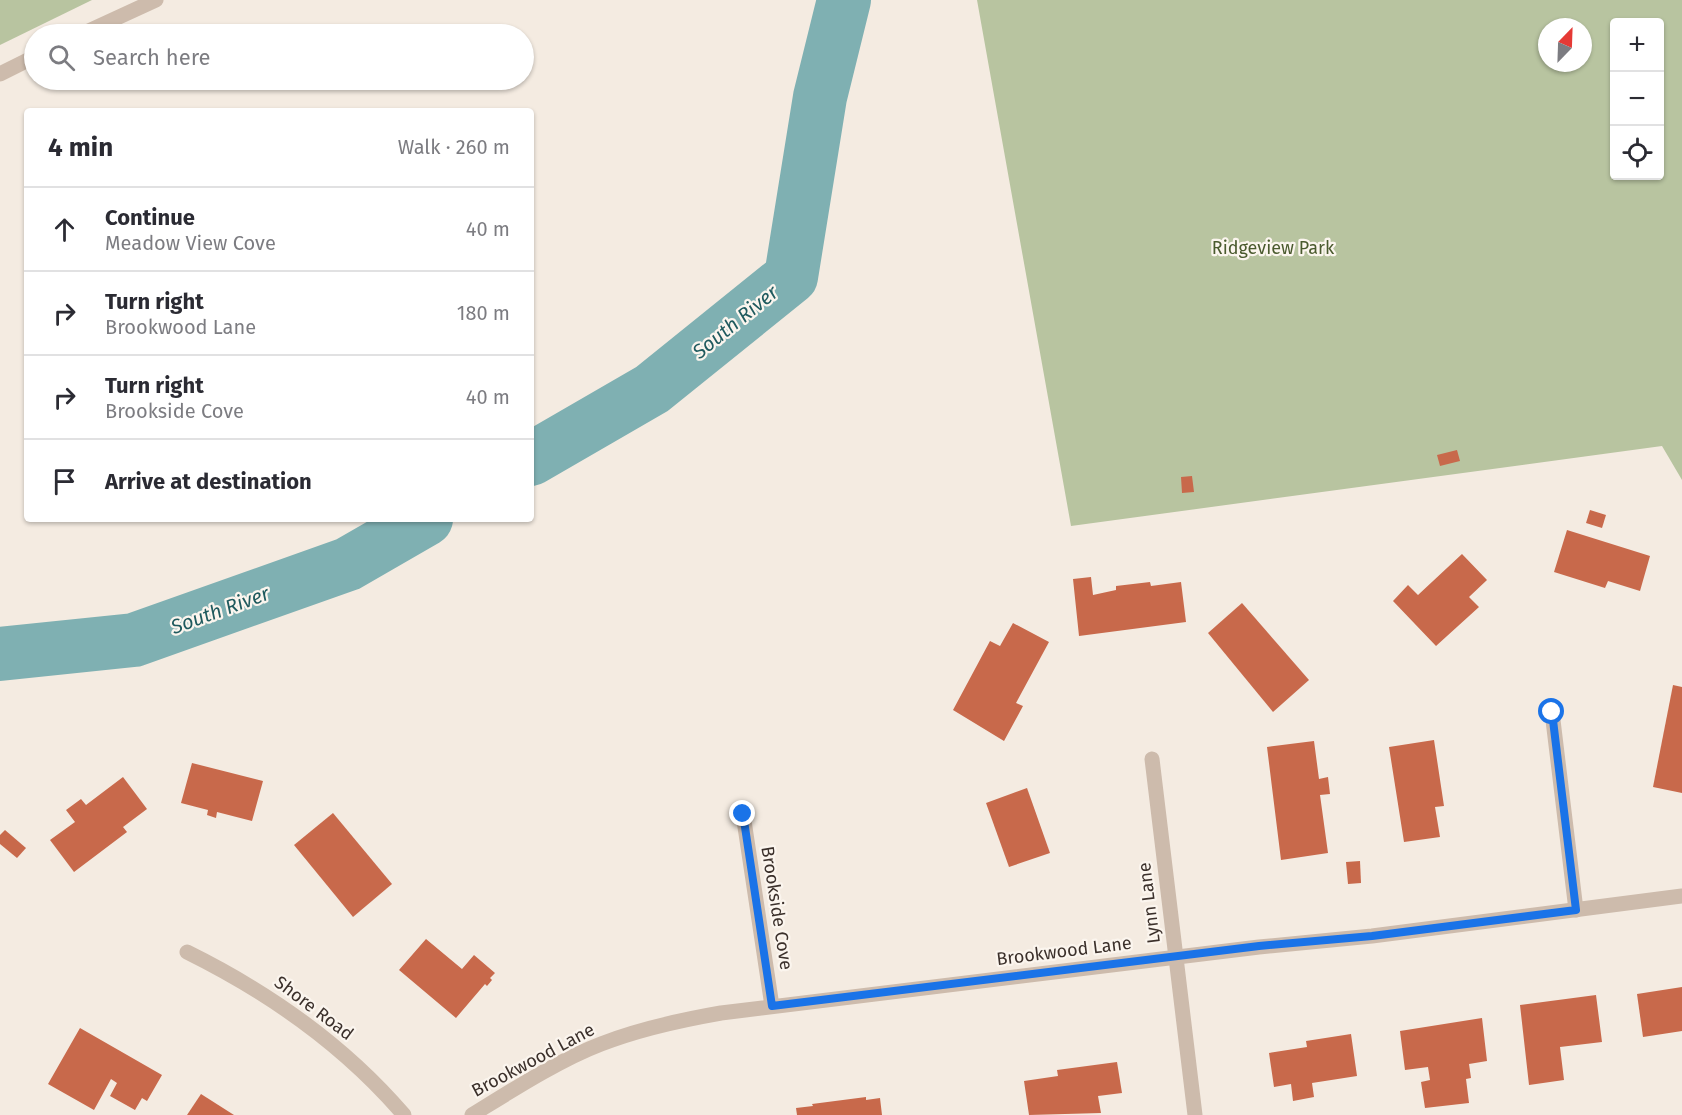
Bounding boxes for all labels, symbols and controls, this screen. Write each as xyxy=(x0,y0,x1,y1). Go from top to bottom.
north arrow xyxy=(1538,18,1592,72)
map controls xyxy=(1610,18,1664,180)
button: + xyxy=(1610,18,1664,72)
search box xyxy=(24,24,534,90)
icon: search xyxy=(45,41,78,74)
text: Search here xyxy=(93,44,211,71)
button: − xyxy=(1610,72,1664,126)
button: locate xyxy=(1610,126,1664,180)
text: 4 min xyxy=(48,132,113,163)
text: Walk · 260 m xyxy=(398,135,510,159)
text: Continue xyxy=(105,204,195,231)
icon: ahead xyxy=(48,213,81,246)
text: 40 m xyxy=(466,217,510,241)
text: Meadow View Cove xyxy=(105,231,276,255)
park label: Ridgeview Park xyxy=(1212,237,1335,259)
water label: South River xyxy=(687,279,784,364)
text: Turn right xyxy=(105,288,204,315)
icon: right xyxy=(48,297,81,330)
text: 180 m xyxy=(457,301,510,325)
text: Brookwood Lane xyxy=(105,315,256,339)
text: Turn right xyxy=(105,372,204,399)
icon: right xyxy=(48,381,81,414)
text: 40 m xyxy=(466,385,510,409)
text: Brookside Cove xyxy=(105,399,244,423)
icon: arrive xyxy=(48,465,81,498)
text: Arrive at destination xyxy=(105,468,312,495)
water label: South River xyxy=(167,581,274,639)
route start xyxy=(1538,698,1564,724)
route end xyxy=(729,800,755,826)
street label: Brookside Cove xyxy=(756,845,798,971)
street label: Lynn Lane xyxy=(1133,861,1165,945)
street label: Brookwood Lane xyxy=(995,932,1133,970)
street label: Shore Road xyxy=(270,971,358,1045)
street label: Brookwood Lane xyxy=(468,1018,598,1102)

